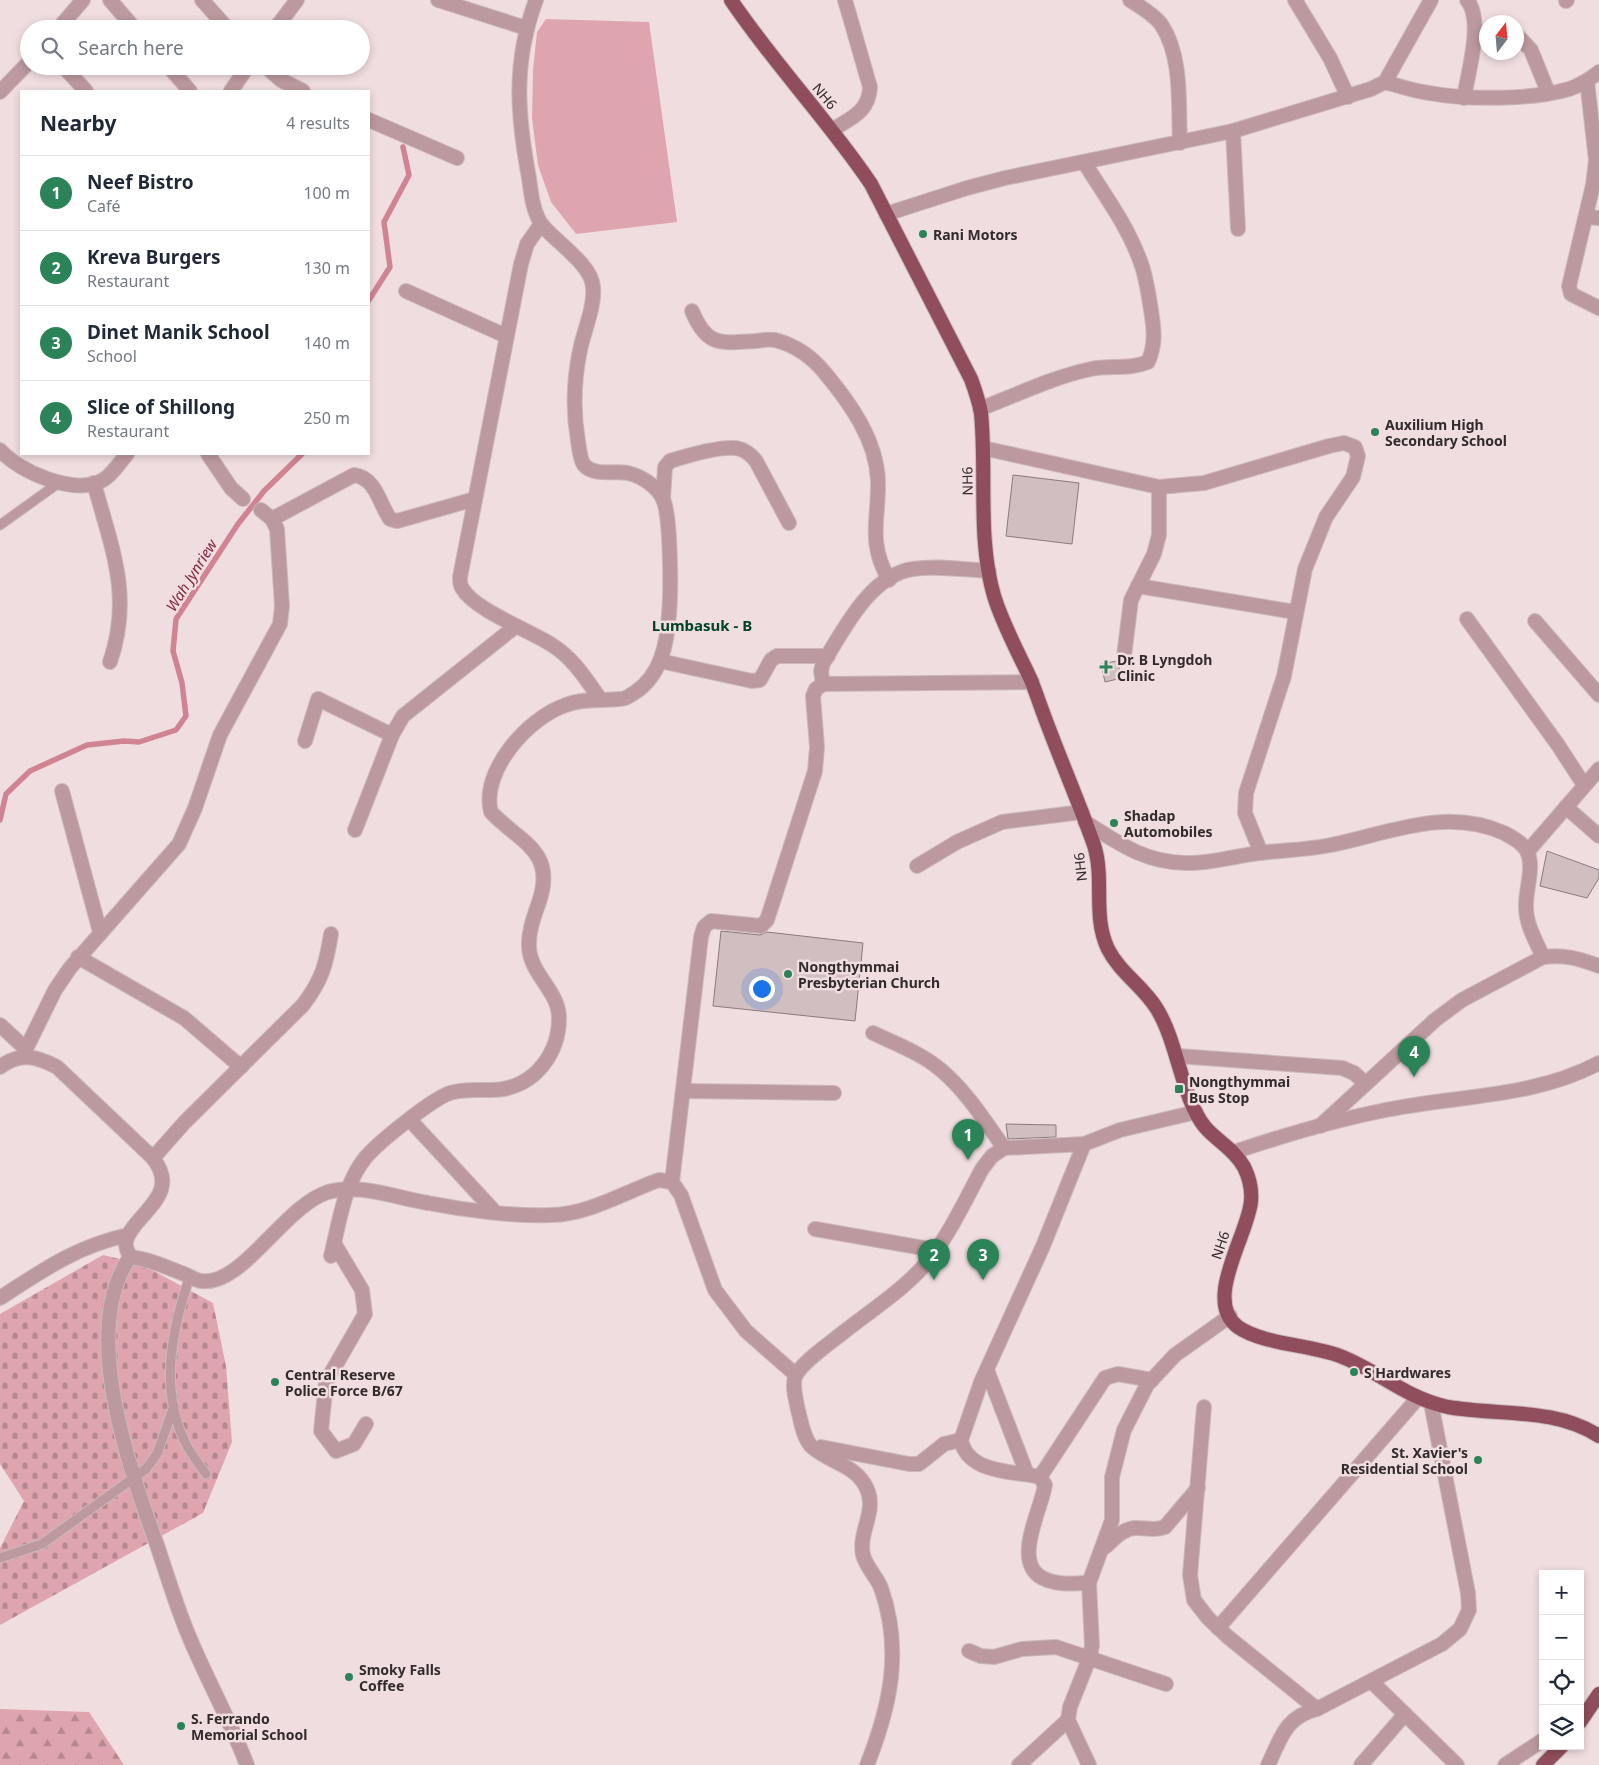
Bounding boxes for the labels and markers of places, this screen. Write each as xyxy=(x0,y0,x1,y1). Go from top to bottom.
place label: Rani Motors xyxy=(933,225,1018,244)
marker: Rani Motors xyxy=(917,228,929,240)
place label: Auxilium High Secondary School xyxy=(1385,415,1507,450)
marker: Auxilium High Secondary School xyxy=(1369,426,1381,438)
place label: Dr. B Lyngdoh Clinic xyxy=(1117,650,1212,685)
marker: Dr. B Lyngdoh Clinic xyxy=(1099,660,1113,674)
place label: Shadap Automobiles xyxy=(1124,806,1213,841)
marker: Shadap Automobiles xyxy=(1108,817,1120,829)
place label: Nongthymmai Presbyterian Church xyxy=(798,957,940,992)
marker: Nongthymmai Presbyterian Church xyxy=(782,968,794,980)
pin: 4 xyxy=(1398,1036,1430,1077)
place label: Nongthymmai Bus Stop xyxy=(1189,1072,1290,1107)
marker: Nongthymmai Bus Stop xyxy=(1173,1083,1185,1095)
pin: 1 xyxy=(952,1119,984,1160)
pin: 2 xyxy=(918,1239,950,1280)
pin: 3 xyxy=(967,1239,999,1280)
place label: S Hardwares xyxy=(1364,1363,1451,1382)
place label: Central Reserve Police Force B/67 xyxy=(285,1365,403,1400)
marker: S Hardwares xyxy=(1348,1366,1360,1378)
marker: Central Reserve Police Force B/67 xyxy=(269,1376,281,1388)
place label: St. Xavier's Residential School xyxy=(1341,1443,1468,1478)
marker: St. Xavier's Residential School xyxy=(1472,1454,1484,1466)
place label: Smoky Falls Coffee xyxy=(359,1660,441,1695)
marker: Smoky Falls Coffee xyxy=(343,1671,355,1683)
place label: S. Ferrando Memorial School xyxy=(191,1709,307,1744)
marker: S. Ferrando Memorial School xyxy=(175,1720,187,1732)

